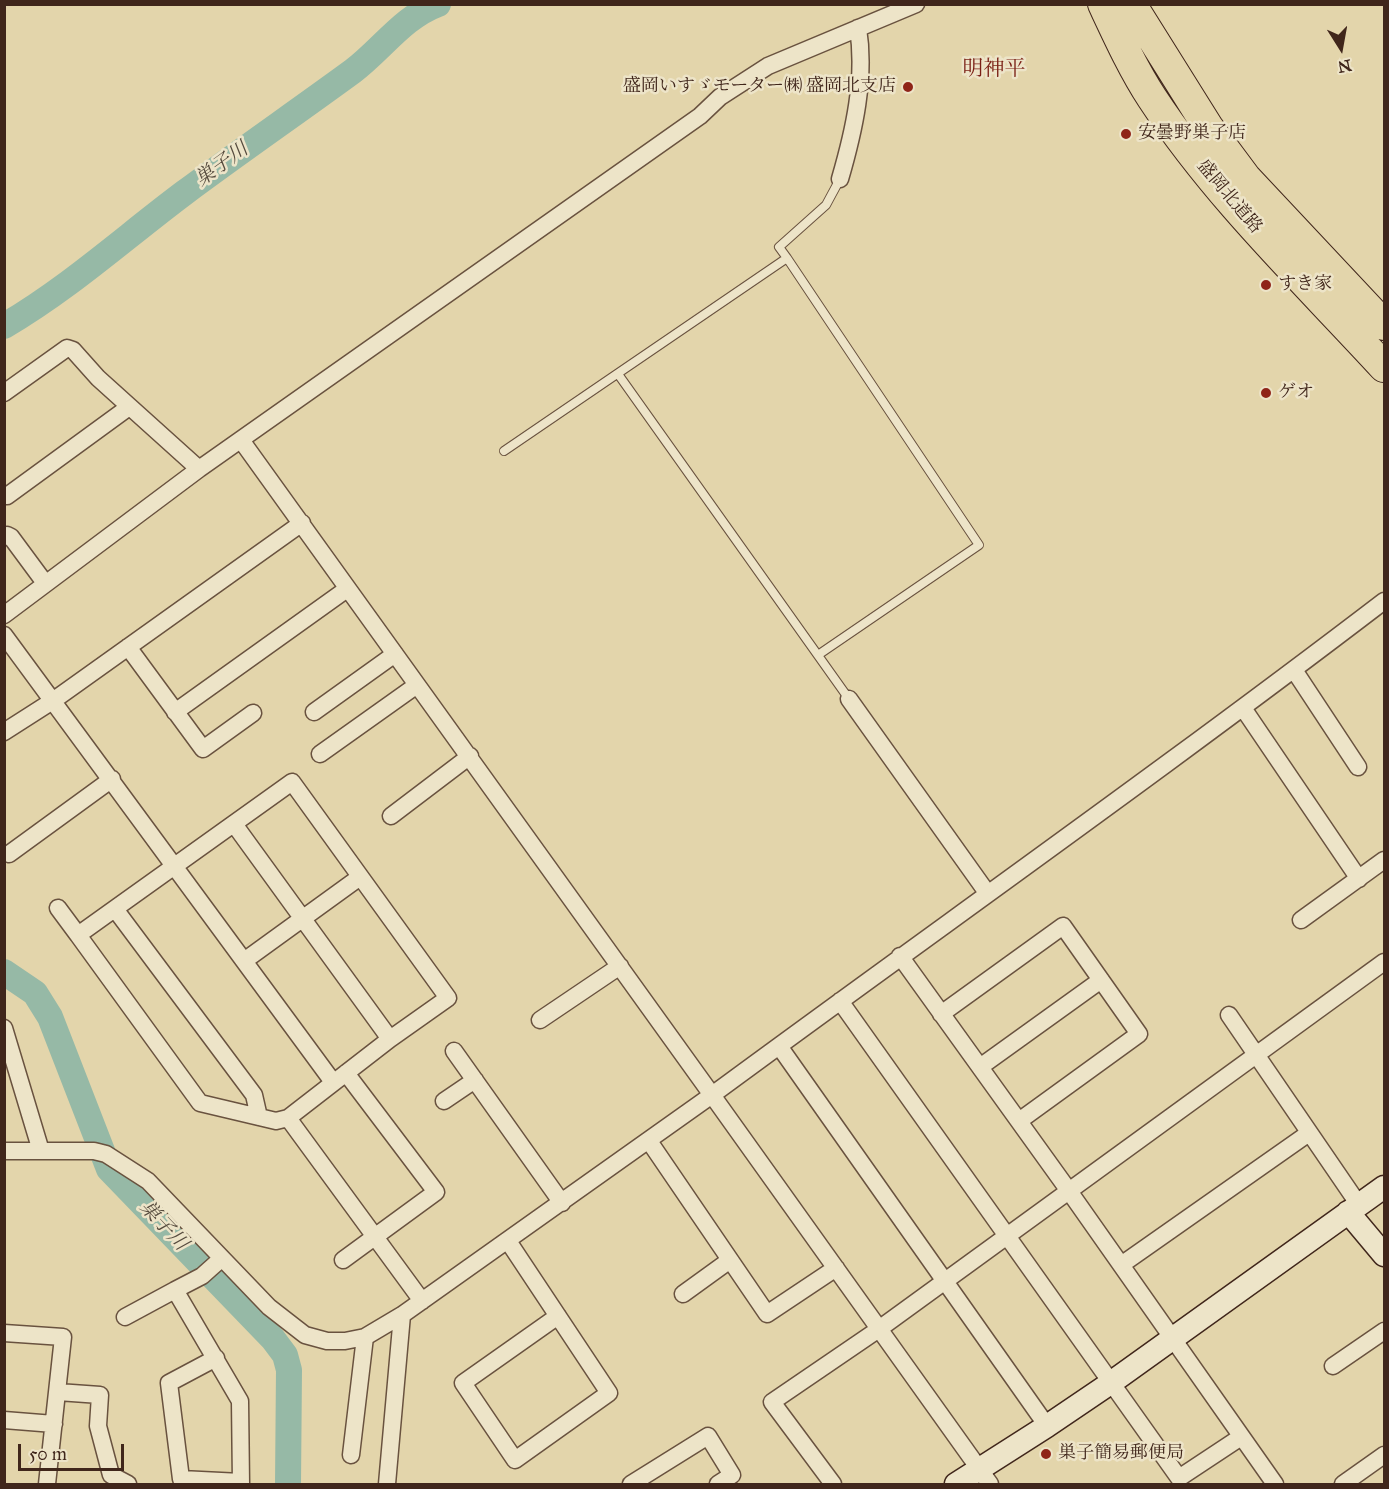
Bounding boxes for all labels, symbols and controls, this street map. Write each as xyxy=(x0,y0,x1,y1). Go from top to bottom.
north arrow xyxy=(1311,18,1371,78)
text: N xyxy=(1336,56,1353,77)
district label: 明神平 xyxy=(963,57,1025,83)
place label: 盛岡いすゞモーター㈱ 盛岡北支店 xyxy=(623,76,896,98)
marker: 盛岡いすゞモーター㈱ 盛岡北支店 xyxy=(901,80,915,94)
place label: 安曇野巣子店 xyxy=(1138,123,1246,145)
marker: 安曇野巣子店 xyxy=(1119,127,1133,141)
water label: 巣子川 xyxy=(191,138,253,192)
street label: 盛岡北道路 xyxy=(1192,156,1266,238)
place label: すき家 xyxy=(1278,274,1332,296)
marker: すき家 xyxy=(1259,278,1273,292)
place label: ゲオ xyxy=(1278,382,1314,404)
marker: ゲオ xyxy=(1259,386,1273,400)
water label: 巣子川 xyxy=(134,1196,192,1256)
scale bar xyxy=(21,1432,128,1470)
text: 50 m xyxy=(29,1443,67,1465)
place label: 巣子簡易郵便局 xyxy=(1058,1443,1184,1465)
marker: 巣子簡易郵便局 xyxy=(1039,1447,1053,1461)

